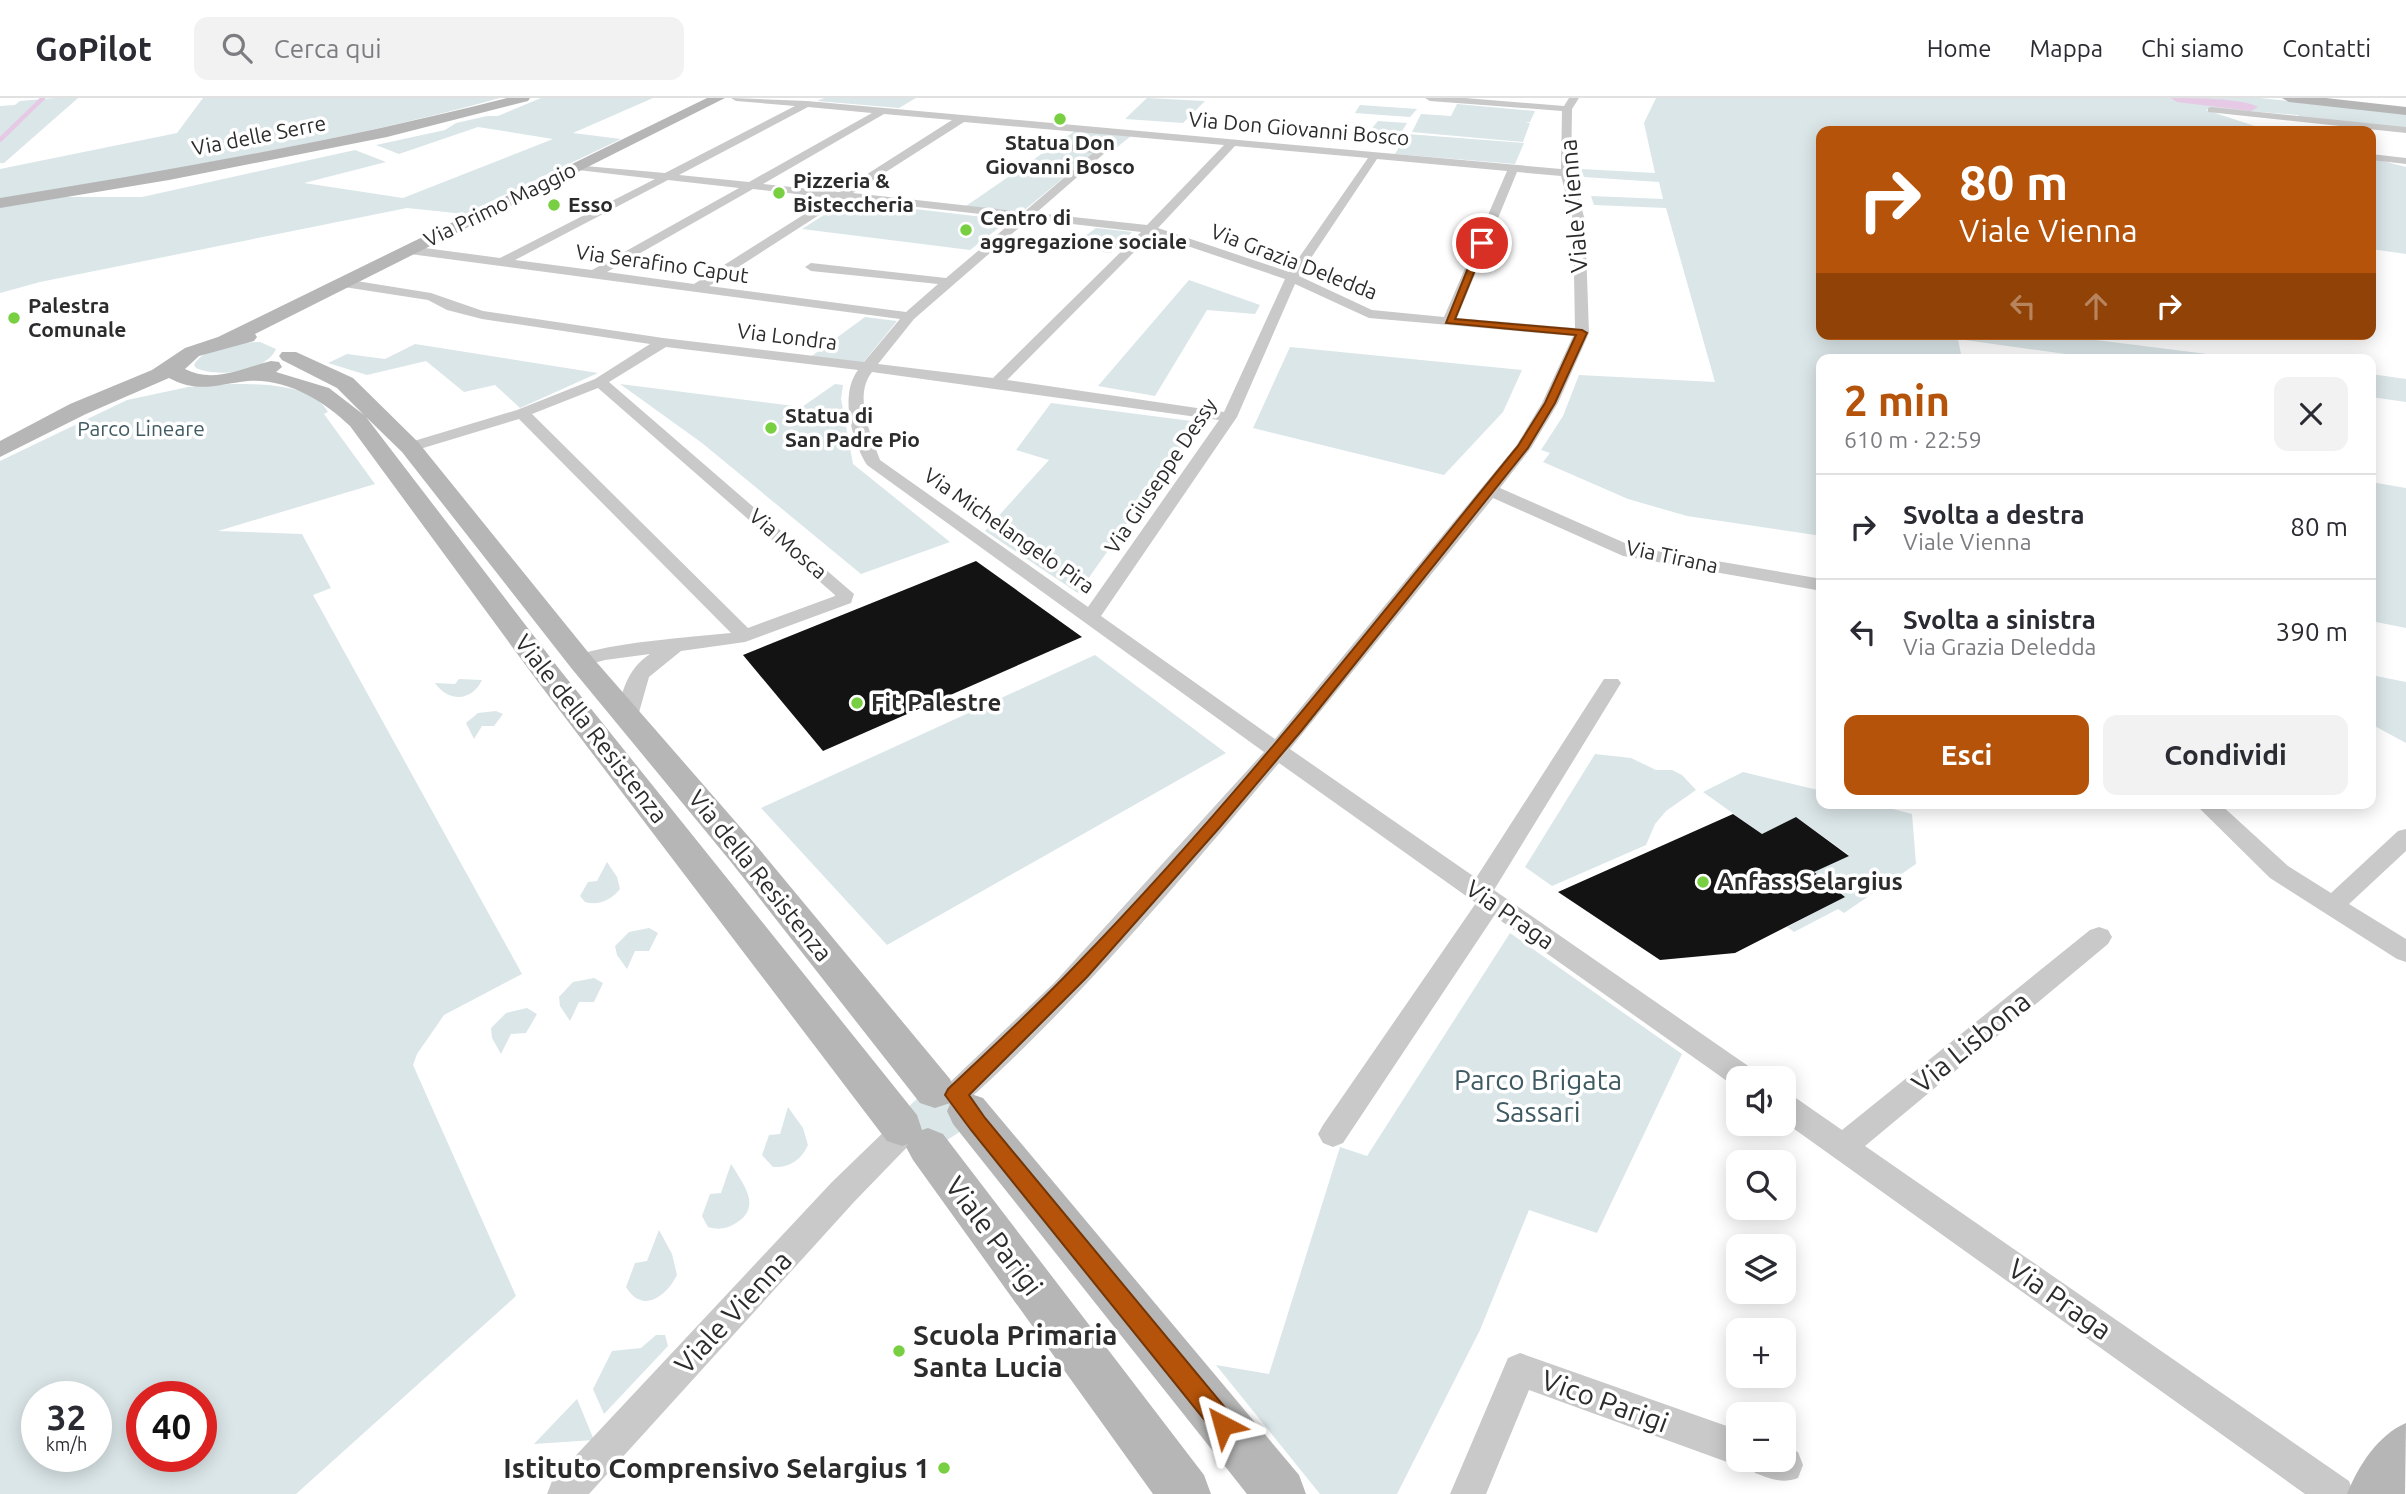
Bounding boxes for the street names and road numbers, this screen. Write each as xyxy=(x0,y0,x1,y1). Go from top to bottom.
street label: Via Don Giovanni Bosco xyxy=(1188,106,1410,150)
street label: Via delle Serre xyxy=(190,110,328,160)
street label: Viale Vienna xyxy=(1554,138,1593,274)
street label: Via Primo Maggio xyxy=(420,157,579,251)
street label: Via Grazia Deledda xyxy=(1208,218,1381,304)
street label: Via Serafino Caput xyxy=(574,239,750,287)
street label: Via Londra xyxy=(736,318,839,354)
street label: Via Giuseppe Dessy xyxy=(1099,393,1221,558)
street label: Via Michelangelo Pira xyxy=(920,462,1099,598)
street label: Via Mosca xyxy=(745,503,832,583)
street label: Via Tirana xyxy=(1624,535,1720,577)
street label: Viale della Resistenza xyxy=(510,629,673,828)
street label: Via della Resistenza xyxy=(683,785,838,967)
street label: Via Praga xyxy=(1461,874,1560,955)
street label: Via Lisbona xyxy=(1906,985,2036,1099)
street label: Viale Parigi xyxy=(940,1170,1049,1301)
street label: Viale Vienna xyxy=(668,1244,797,1379)
street label: Via Praga xyxy=(2003,1252,2118,1345)
street label: Vico Parigi xyxy=(1538,1363,1673,1438)

